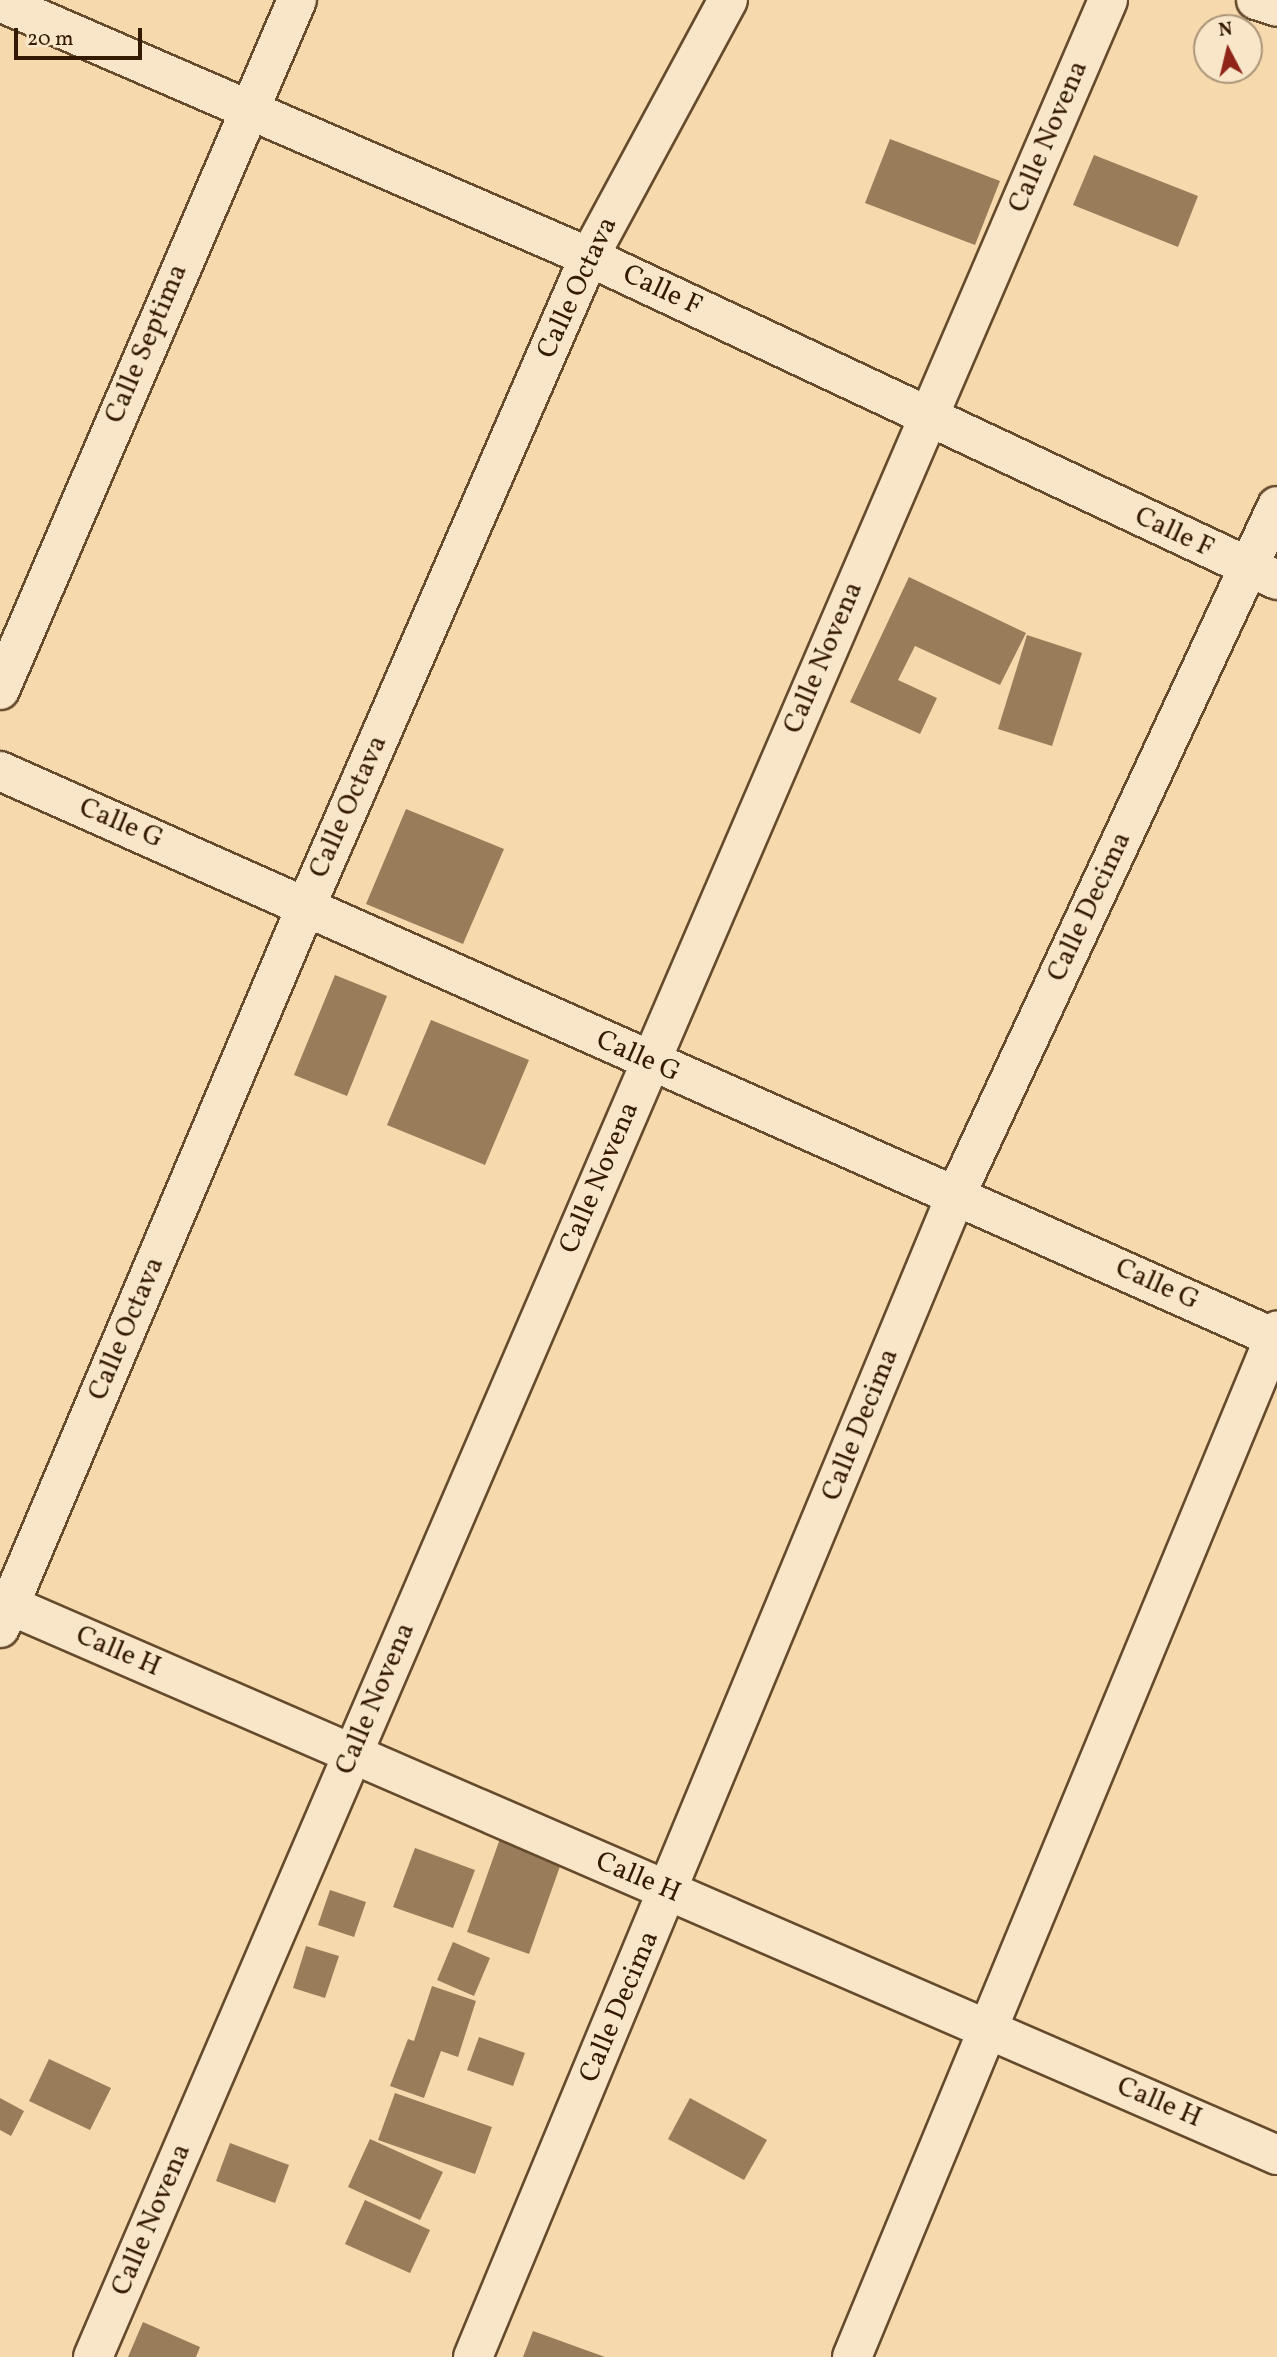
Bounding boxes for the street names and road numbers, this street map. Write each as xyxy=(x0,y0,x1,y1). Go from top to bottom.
street label: Calle Novena xyxy=(1002,56,1096,218)
street label: Calle Octava xyxy=(531,212,625,364)
street label: Calle F xyxy=(617,258,707,324)
street label: Calle Septima xyxy=(98,259,196,429)
street label: Calle F xyxy=(1129,500,1219,566)
street label: Calle Novena xyxy=(777,577,871,739)
street label: Calle Octava xyxy=(303,731,395,883)
street label: Calle G xyxy=(74,791,168,857)
street label: Calle Decima xyxy=(1041,827,1139,987)
street label: Calle G xyxy=(591,1024,685,1090)
street label: Calle Novena xyxy=(553,1097,647,1259)
street label: Calle Octava xyxy=(82,1252,172,1406)
street label: Calle G xyxy=(1110,1252,1204,1318)
street label: Calle Decima xyxy=(815,1344,907,1506)
street label: Calle Novena xyxy=(329,1618,423,1780)
street label: Calle H xyxy=(71,1619,165,1685)
street label: Calle H xyxy=(591,1845,685,1911)
street label: Calle Decima xyxy=(573,1926,667,2088)
street label: Calle H xyxy=(1112,2070,1206,2136)
street label: Calle Novena xyxy=(105,2139,199,2301)

